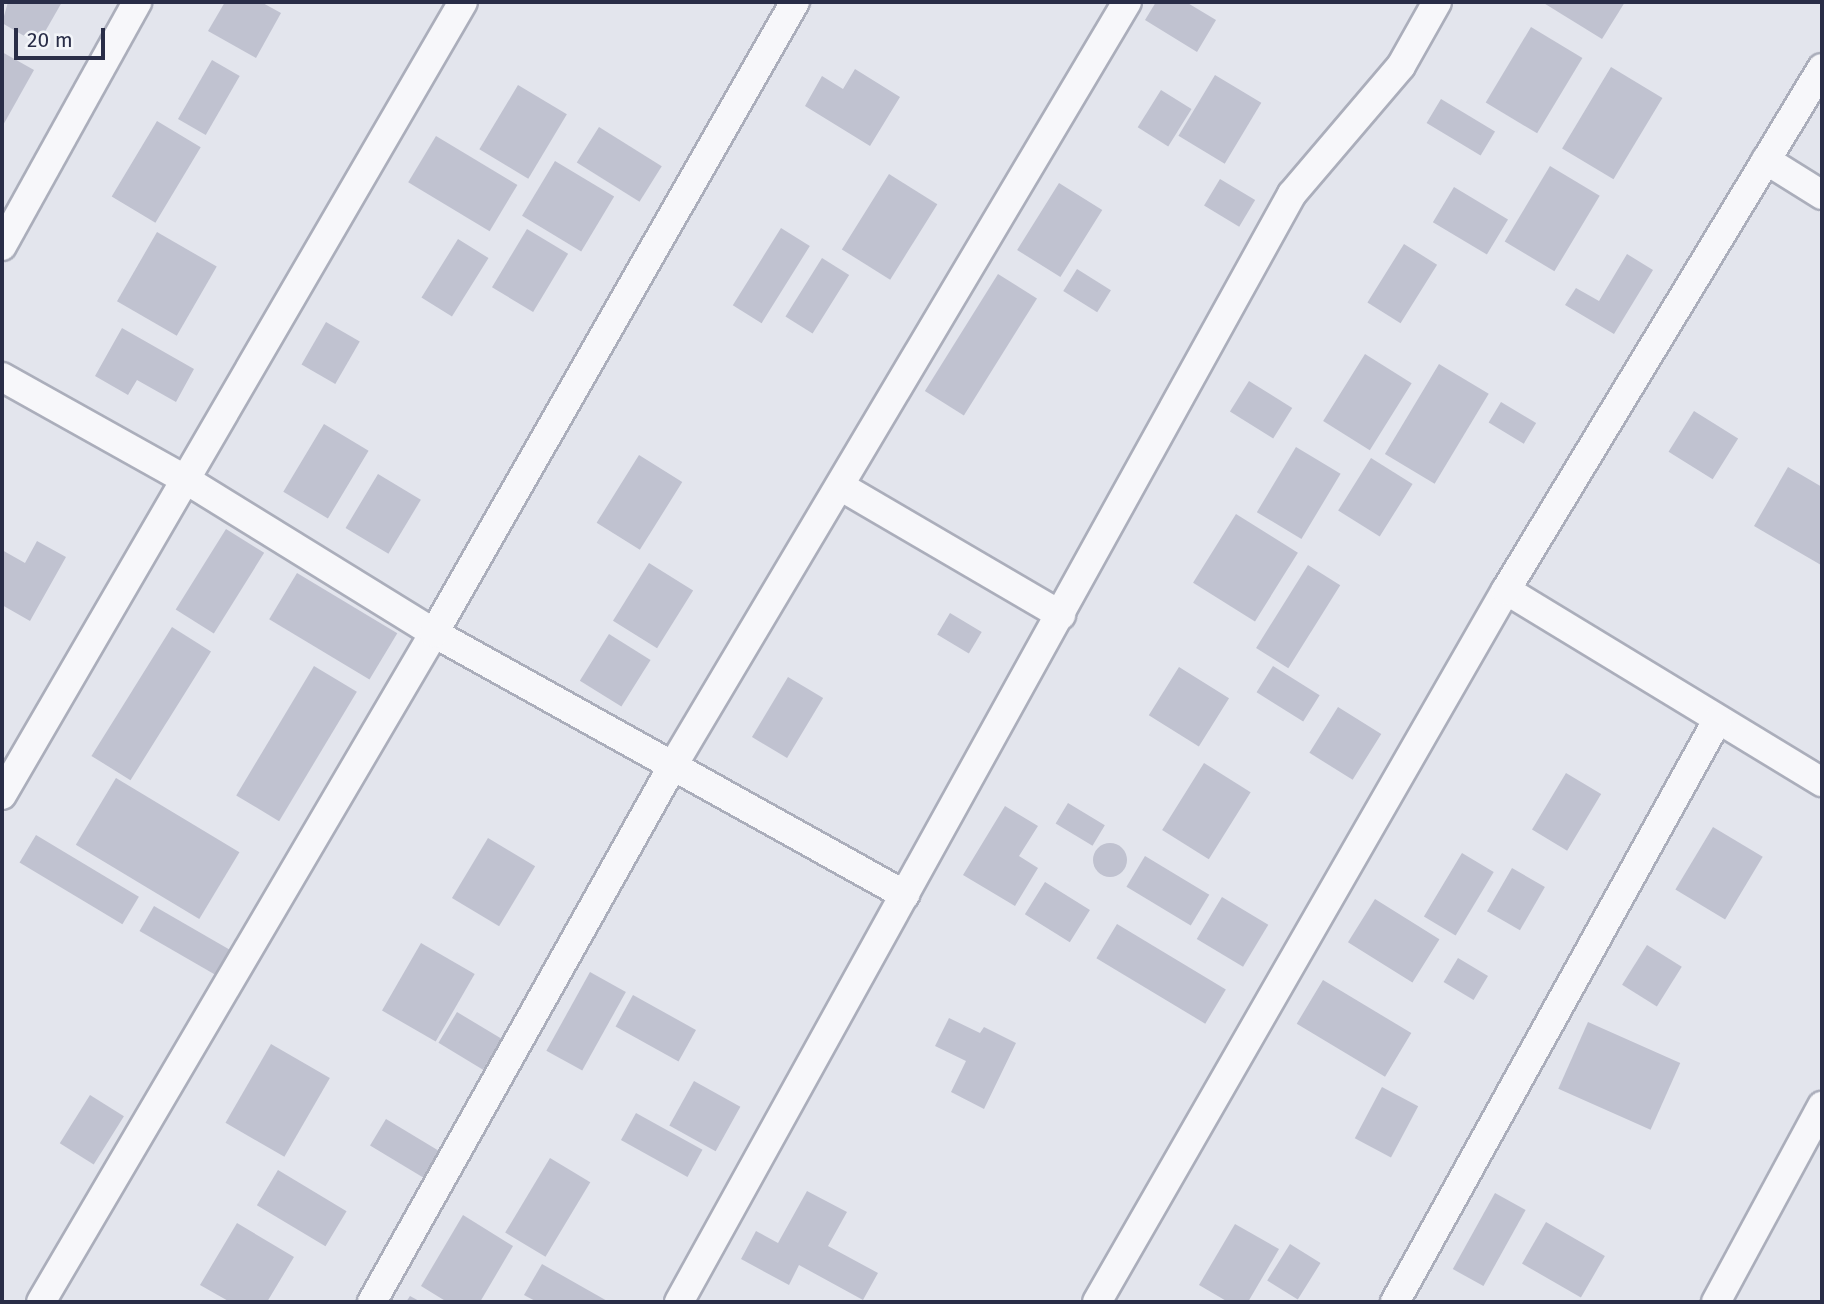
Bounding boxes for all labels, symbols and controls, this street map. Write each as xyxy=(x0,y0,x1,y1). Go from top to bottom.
scale bar xyxy=(18,14,108,58)
text: 20 m xyxy=(27,27,73,53)

